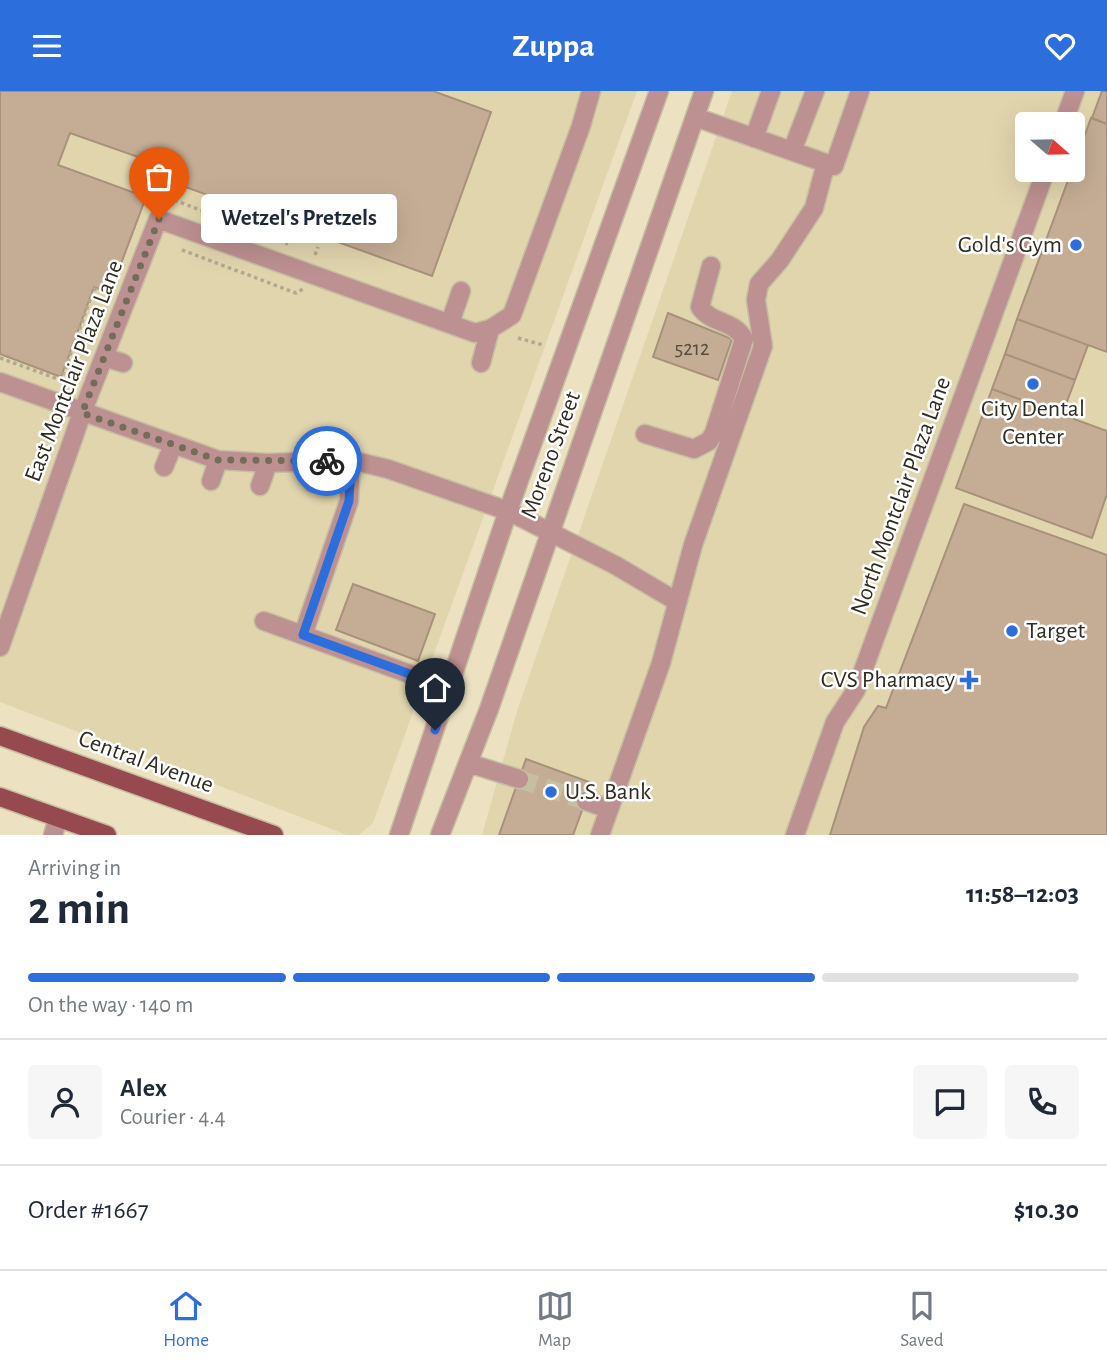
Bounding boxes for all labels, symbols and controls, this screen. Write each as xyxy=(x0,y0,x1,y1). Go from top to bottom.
icon: menu xyxy=(28,27,66,65)
icon: heart xyxy=(1041,27,1079,65)
text: Zuppa xyxy=(512,30,595,62)
north arrow xyxy=(1015,112,1085,182)
map controls xyxy=(1015,112,1085,182)
pin xyxy=(129,147,189,219)
icon: bag xyxy=(140,158,178,196)
callout: Wetzel's Pretzels xyxy=(201,195,397,243)
text: Wetzel's Pretzels xyxy=(221,207,377,230)
place label: Gold's Gym xyxy=(958,233,1062,257)
marker: Gold's Gym xyxy=(1068,237,1084,253)
street label: East Montclair Plaza Lane xyxy=(21,257,127,485)
house number: 5212 xyxy=(674,338,710,359)
street label: North Montclair Plaza Lane xyxy=(847,374,955,618)
marker: City Dental Center xyxy=(1025,376,1041,392)
street label: Moreno Street xyxy=(517,388,585,522)
place label: City Dental Center xyxy=(981,397,1085,449)
courier xyxy=(292,426,362,496)
icon: bike xyxy=(308,442,346,480)
place label: Target xyxy=(1026,619,1086,643)
marker: Target xyxy=(1004,623,1020,639)
pin xyxy=(405,658,465,730)
place label: CVS Pharmacy xyxy=(821,668,955,692)
icon: home xyxy=(416,669,454,707)
marker: CVS Pharmacy xyxy=(961,672,977,688)
street label: Central Avenue xyxy=(75,727,217,797)
place label: U.S. Bank xyxy=(565,780,651,804)
marker: U.S. Bank xyxy=(543,784,559,800)
text: Arriving in xyxy=(28,857,121,880)
text: 11:58–12:03 xyxy=(966,881,1079,907)
text: 2 min xyxy=(28,886,130,932)
text: On the way · 140 m xyxy=(28,994,193,1017)
button: person xyxy=(28,1065,102,1139)
button: chat xyxy=(913,1065,987,1139)
button: phone xyxy=(1005,1065,1079,1139)
text: Alex xyxy=(120,1075,167,1101)
text: Courier · 4.4 xyxy=(120,1106,226,1129)
text: Order #1667 xyxy=(28,1197,149,1223)
text: $10.30 xyxy=(1014,1197,1079,1223)
tab: Home xyxy=(163,1287,209,1352)
tab: Map xyxy=(536,1287,574,1352)
tab: Saved xyxy=(900,1287,944,1352)

